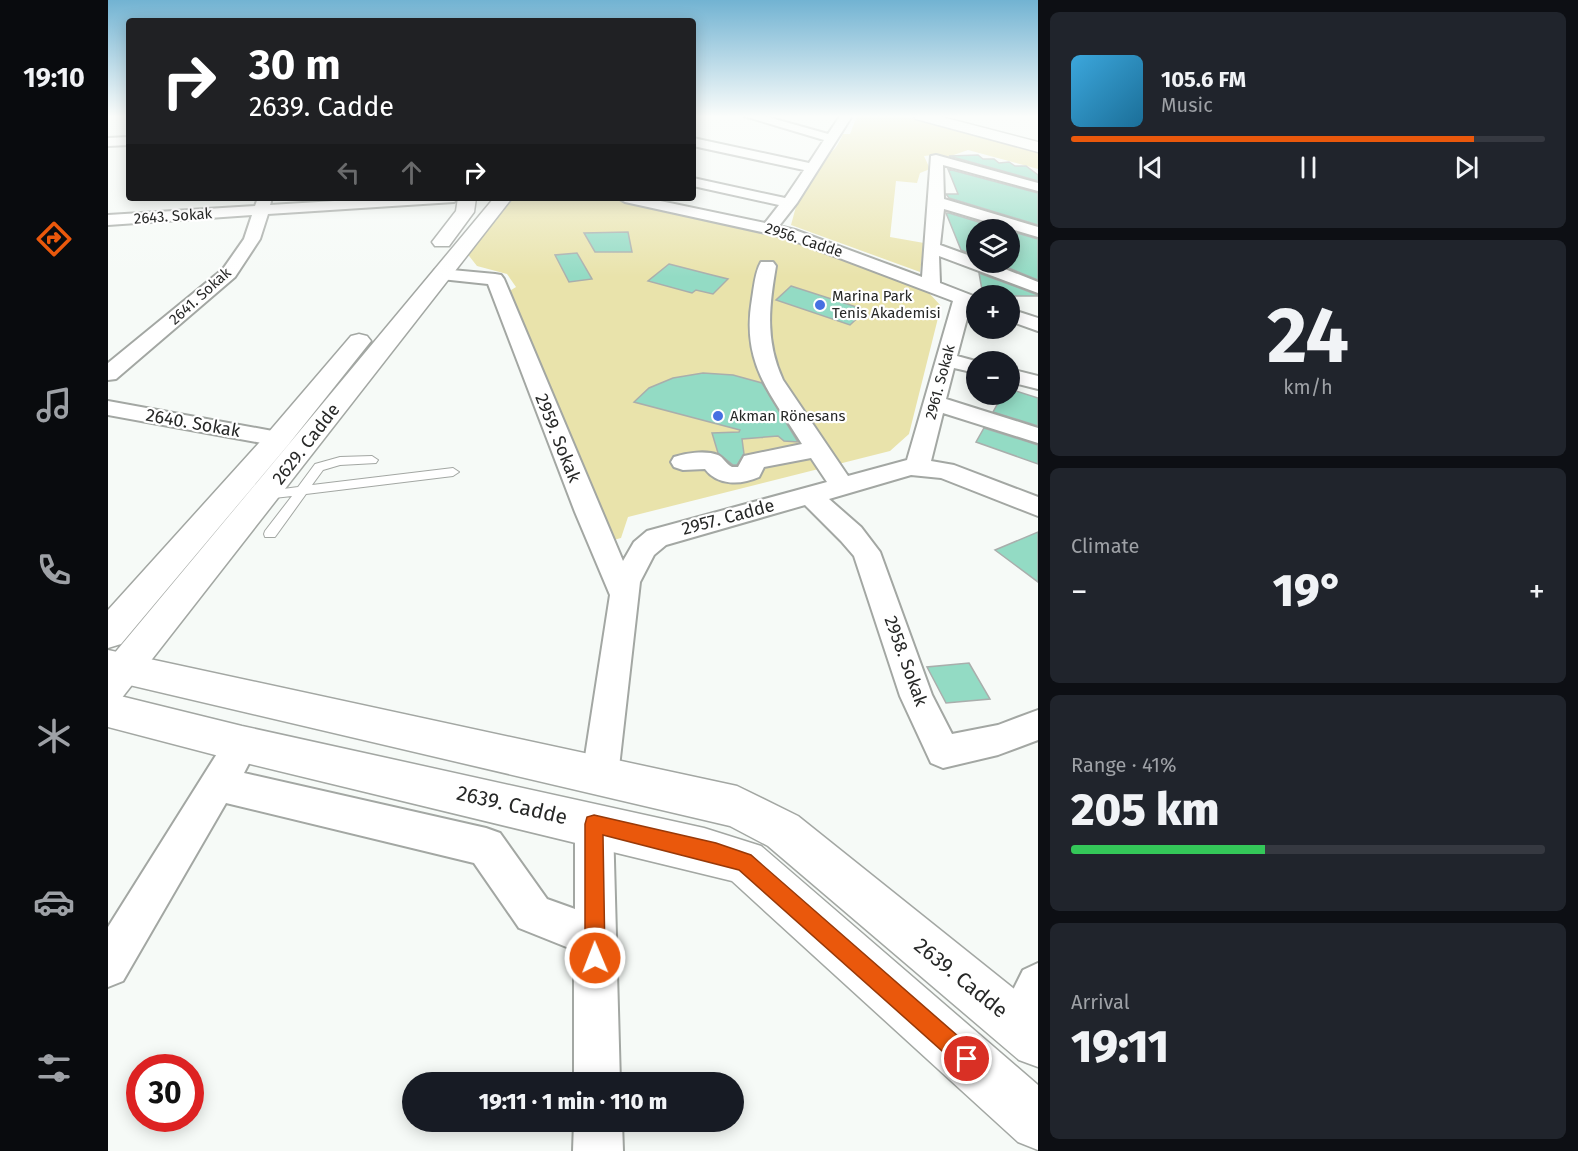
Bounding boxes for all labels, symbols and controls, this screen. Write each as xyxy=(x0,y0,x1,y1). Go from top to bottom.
text: 30 m xyxy=(249,40,341,90)
icon: right xyxy=(150,42,228,120)
text: 19:10 xyxy=(23,62,85,94)
text: 105.6 FM xyxy=(1161,66,1246,93)
text: 2639. Cadde xyxy=(249,91,394,123)
text: Music xyxy=(1161,93,1213,117)
icon: previous xyxy=(1134,151,1167,184)
icon: pause xyxy=(1292,151,1325,184)
icon: next xyxy=(1450,151,1483,184)
icon: left xyxy=(332,156,365,189)
icon: ahead xyxy=(395,156,428,189)
icon: right xyxy=(458,156,491,189)
street label: 2643. Sokak xyxy=(133,204,213,228)
icon: directions xyxy=(33,218,75,260)
street label: 2956. Cadde xyxy=(763,219,845,261)
map controls xyxy=(966,219,1020,405)
button: layers xyxy=(966,219,1020,273)
street label: 2641. Sokak xyxy=(165,263,235,328)
button: + xyxy=(966,285,1020,339)
place label: Marina Park Tenis Akademisi xyxy=(832,287,941,322)
text: 24 xyxy=(1267,289,1349,383)
marker: Marina Park Tenis Akademisi xyxy=(813,298,827,312)
street label: 2961. Sokak xyxy=(921,342,959,421)
button: − xyxy=(966,351,1020,405)
text: km/h xyxy=(1283,375,1333,399)
icon: music xyxy=(33,384,75,426)
street label: 2959. Sokak xyxy=(530,390,586,486)
street label: 2629. Cadde xyxy=(268,399,344,489)
street label: 2640. Sokak xyxy=(144,404,243,442)
place label: Akman Rönesans xyxy=(730,407,845,425)
marker: Akman Rönesans xyxy=(711,409,725,423)
street label: 2957. Cadde xyxy=(679,494,777,540)
text: Climate xyxy=(1071,534,1139,558)
icon: phone xyxy=(33,549,75,591)
text: 19° xyxy=(1273,564,1343,618)
text: − xyxy=(1071,572,1088,612)
text: + xyxy=(1529,572,1545,612)
street label: 2958. Sokak xyxy=(880,613,933,710)
icon: climate xyxy=(33,715,75,757)
text: Range · 41% xyxy=(1071,753,1177,777)
street label: 2639. Cadde xyxy=(454,780,570,830)
text: 205 km xyxy=(1071,783,1219,837)
icon: car xyxy=(33,881,75,923)
position arrow xyxy=(563,926,627,990)
street label: 2639. Cadde xyxy=(909,932,1013,1024)
text: Arrival xyxy=(1071,990,1130,1014)
text: 19:11 xyxy=(1071,1020,1169,1074)
pin xyxy=(941,1033,992,1084)
icon: arrive xyxy=(950,1042,983,1075)
icon: filters xyxy=(33,1047,75,1089)
speed limit sign: 30 xyxy=(126,1054,204,1132)
text: 19:11 · 1 min · 110 m xyxy=(479,1088,667,1115)

